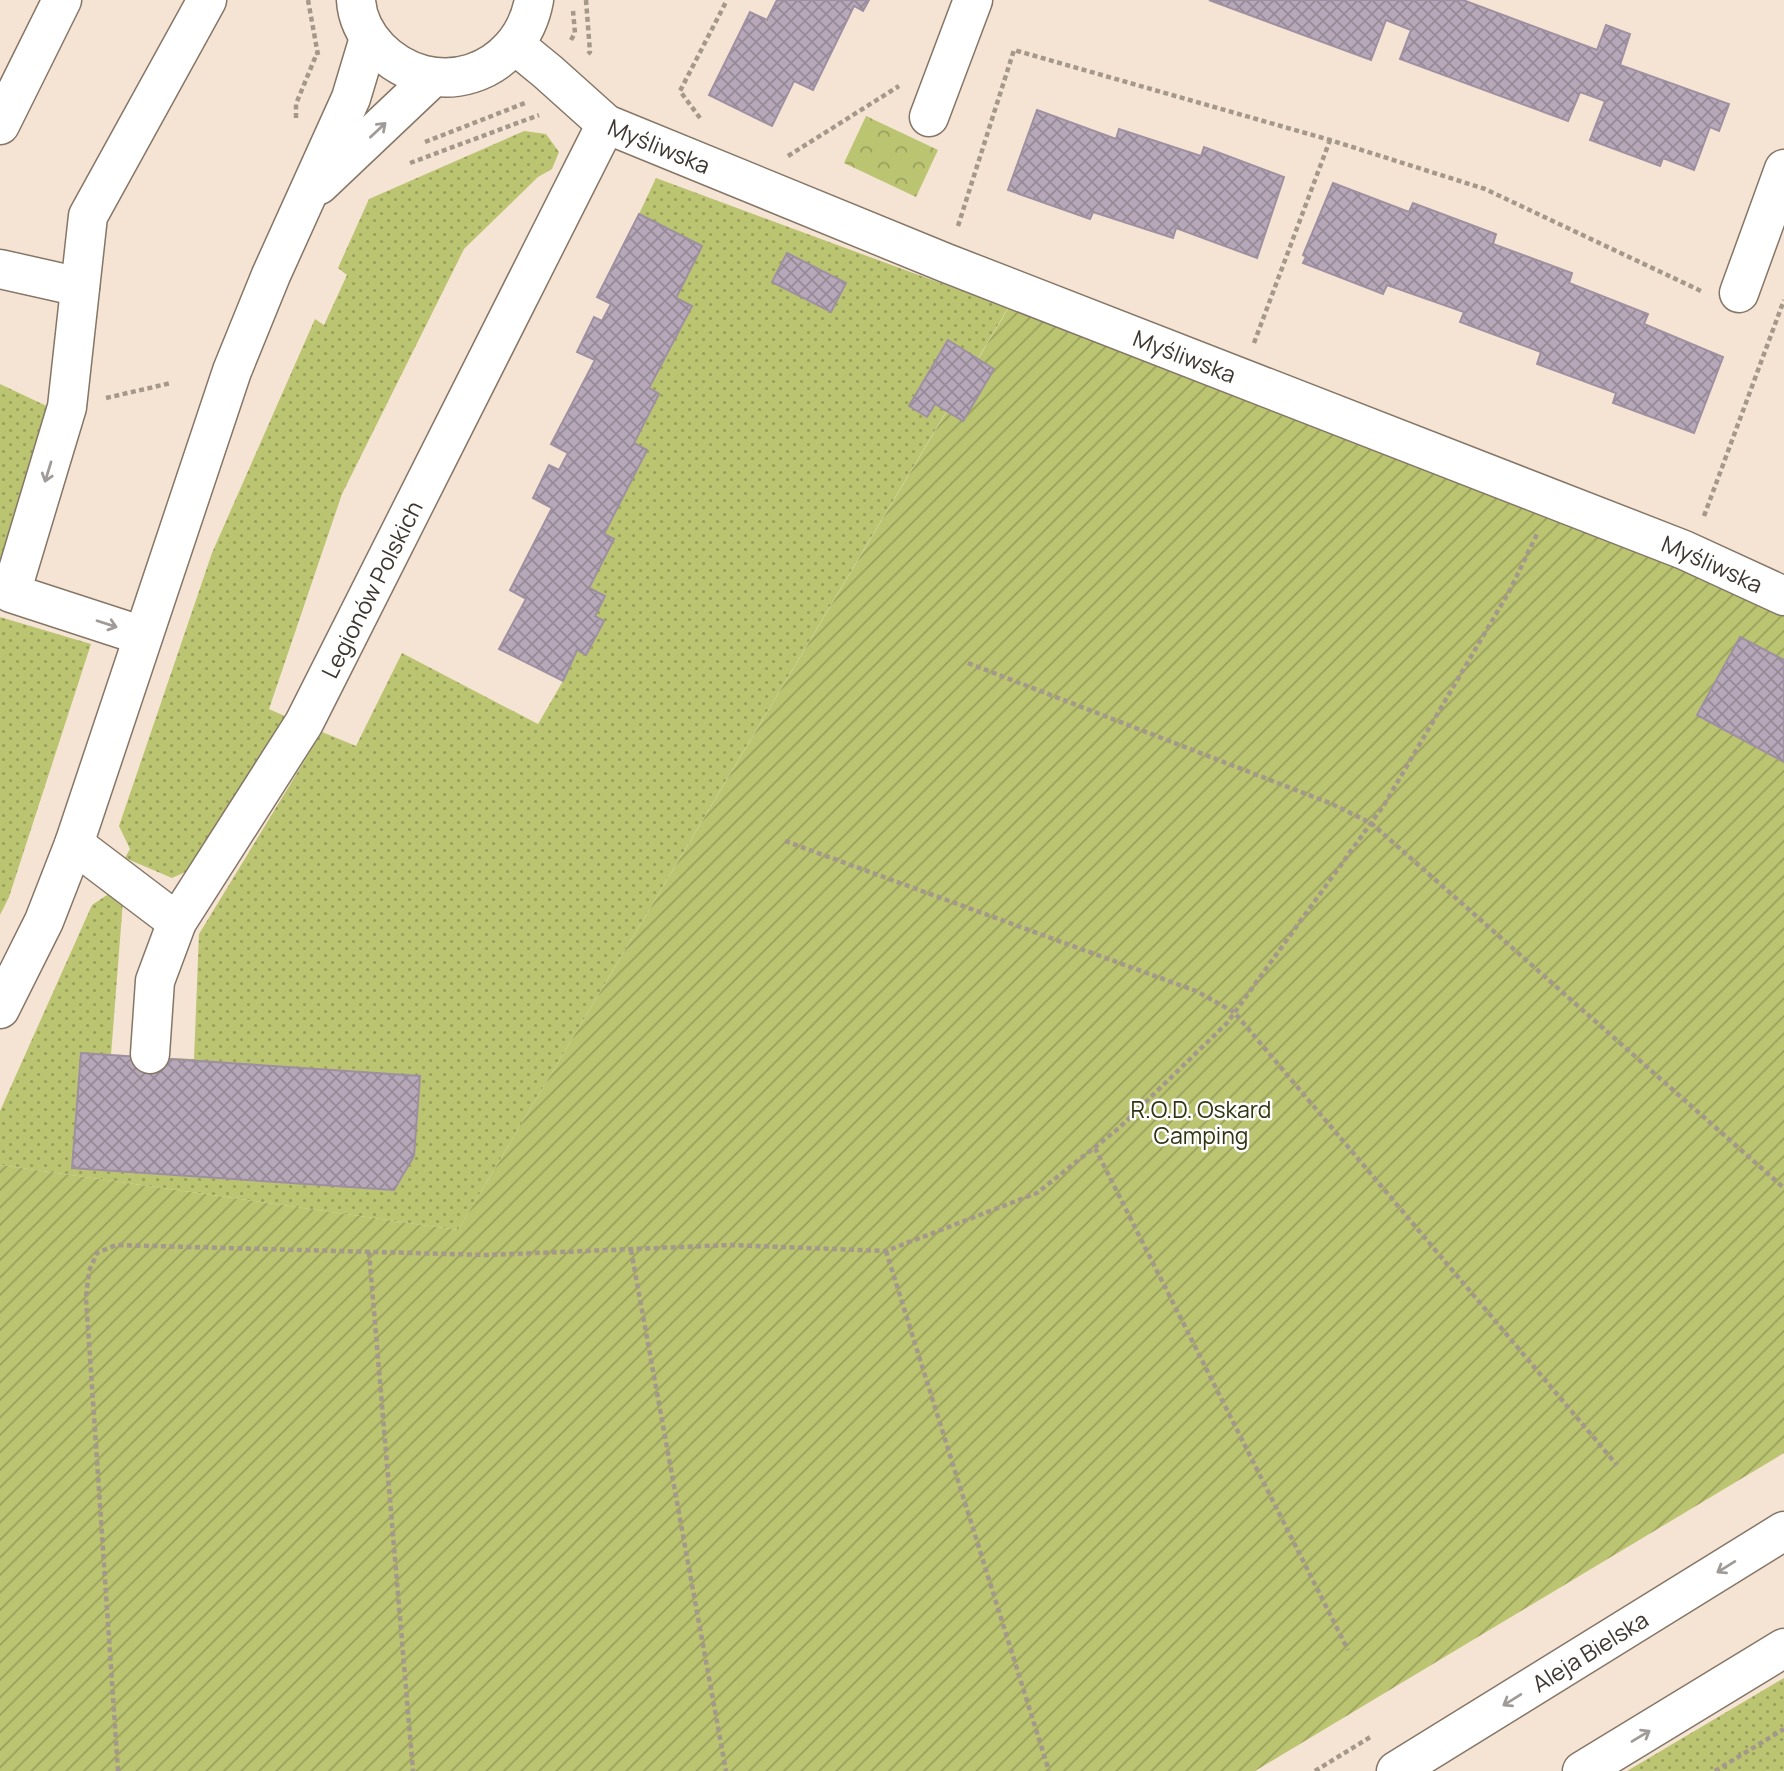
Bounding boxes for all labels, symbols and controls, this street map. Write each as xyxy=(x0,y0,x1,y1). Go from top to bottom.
street label: Myśliwska xyxy=(603,111,715,181)
one-way arrow xyxy=(369,122,386,139)
street label: Myśliwska xyxy=(1129,321,1241,390)
one-way arrow xyxy=(40,461,53,483)
street label: Legionów Polskich xyxy=(313,495,430,683)
street label: Myśliwska xyxy=(1657,527,1768,600)
one-way arrow xyxy=(96,619,118,632)
park label: R.O.D. Oskard Camping xyxy=(1131,1093,1271,1151)
one-way arrow xyxy=(1717,1560,1736,1575)
street label: Aleja Bielska xyxy=(1526,1603,1654,1699)
one-way arrow xyxy=(1502,1693,1522,1707)
one-way arrow xyxy=(1630,1728,1650,1742)

